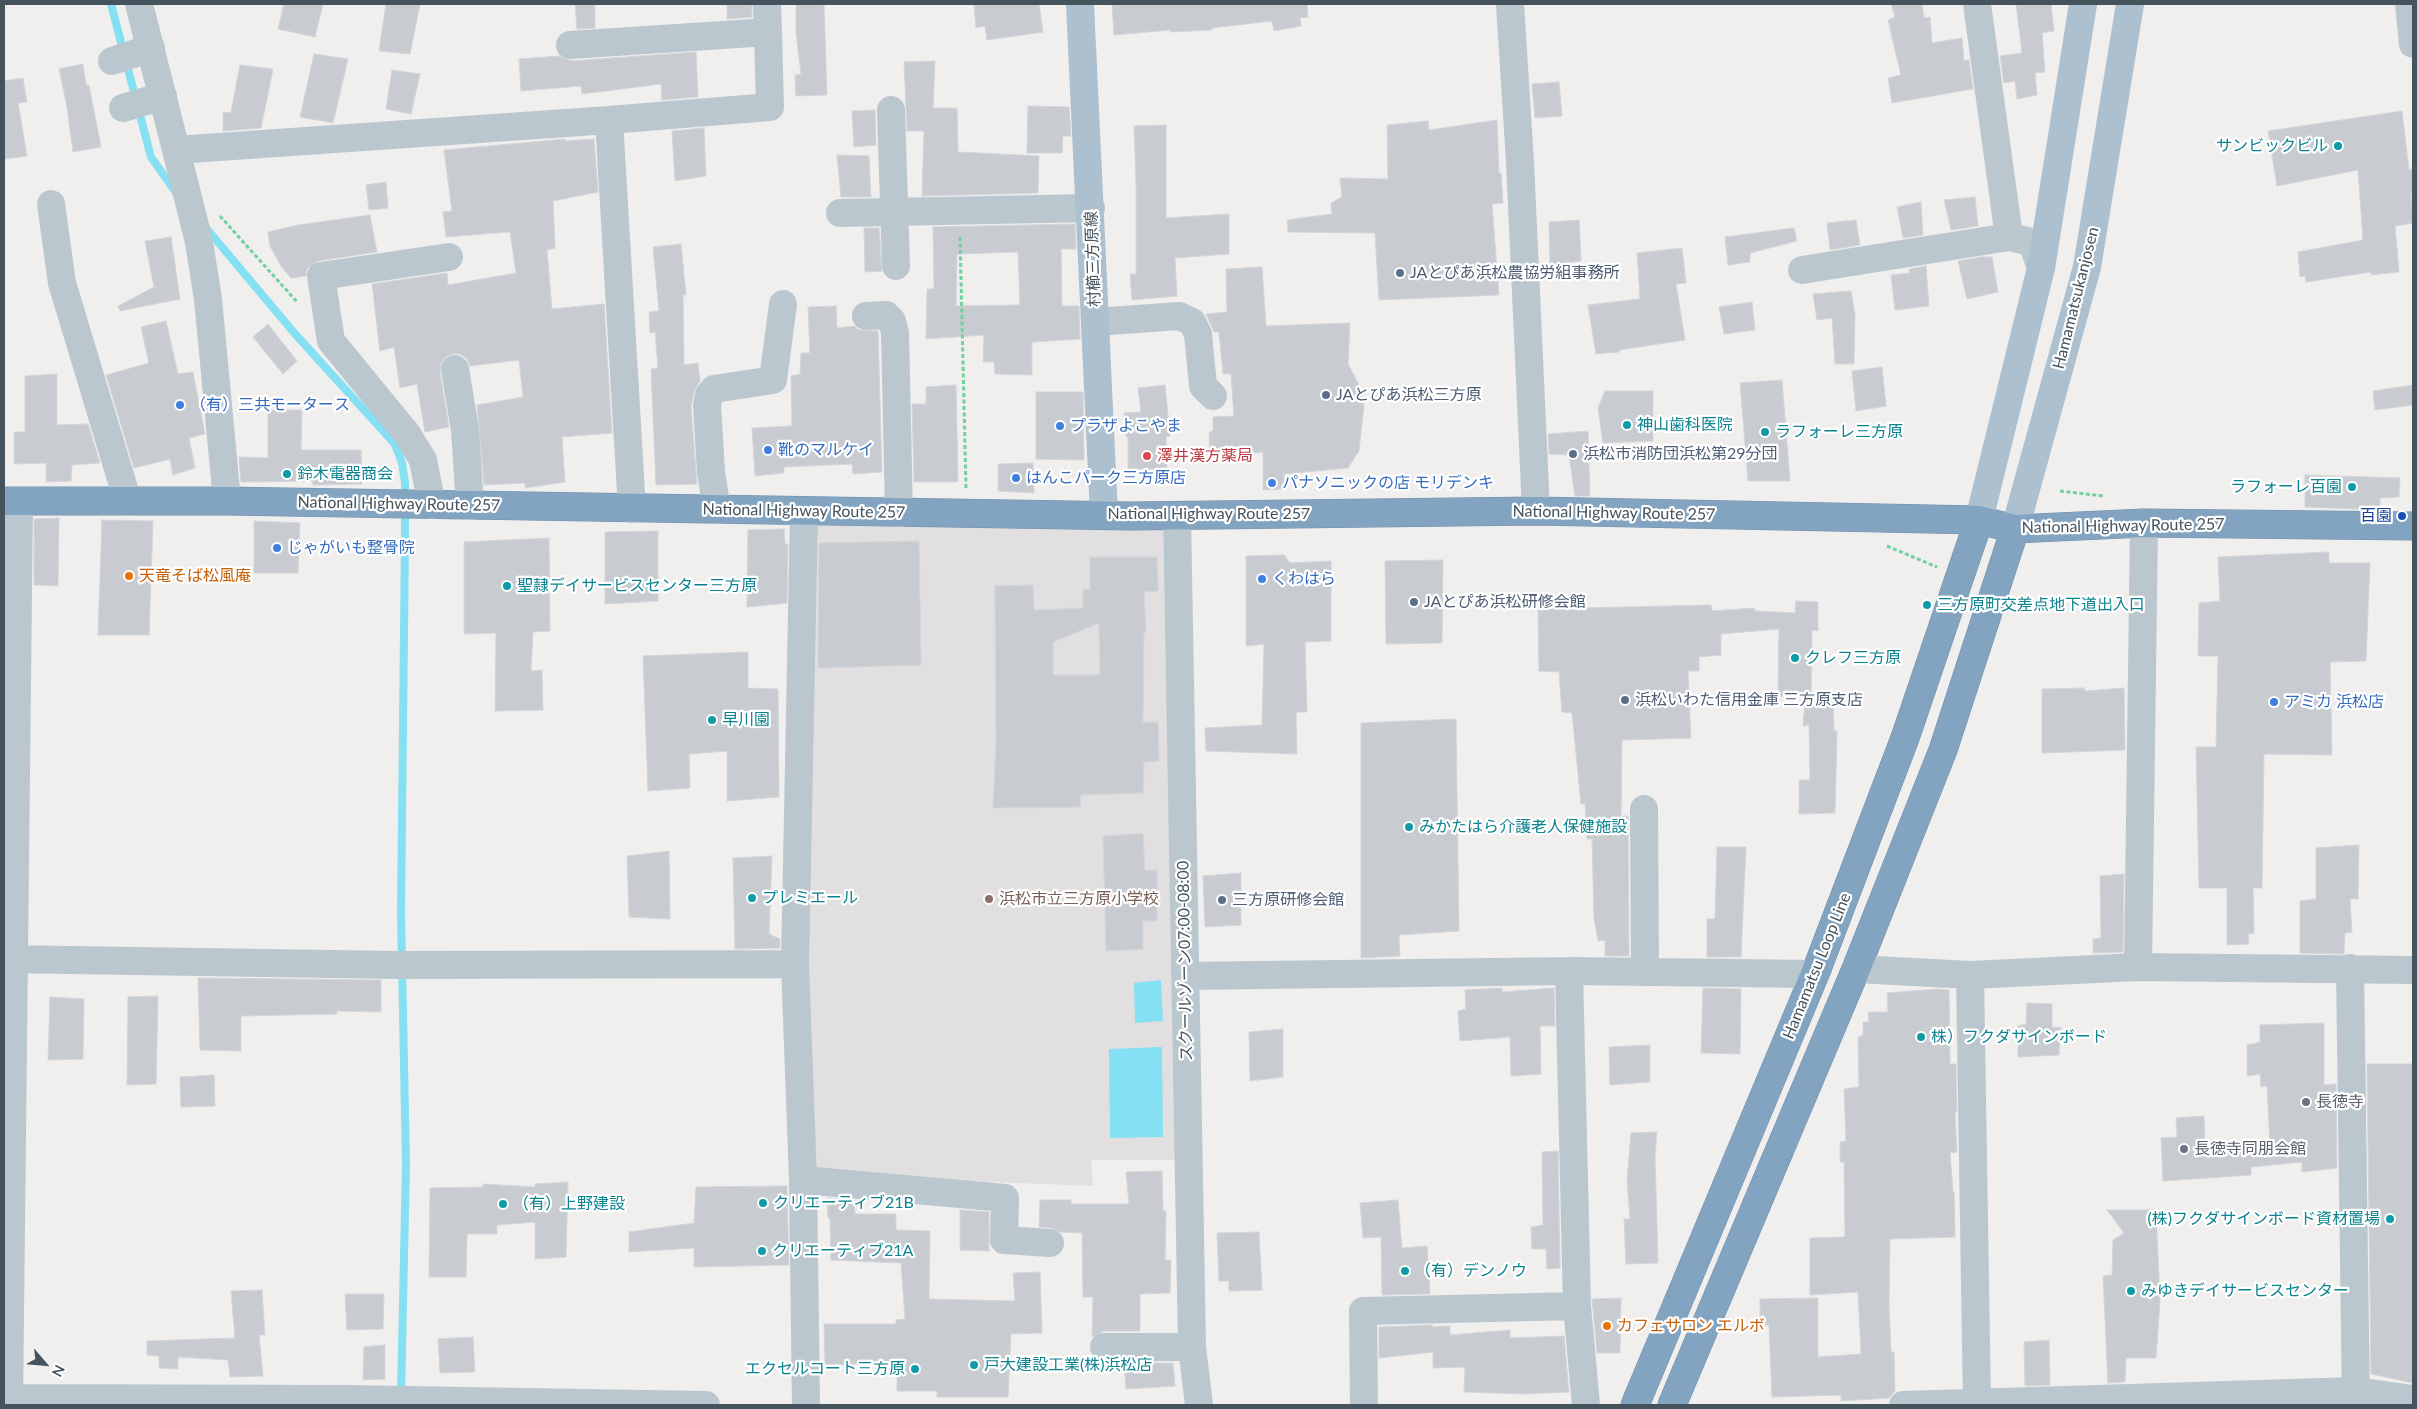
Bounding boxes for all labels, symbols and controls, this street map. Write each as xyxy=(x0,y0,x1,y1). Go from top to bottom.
place label: サンビックビル xyxy=(2216,136,2328,156)
marker: サンビックビル xyxy=(2332,140,2344,152)
street label: 村櫛三方原線 xyxy=(1082,211,1104,307)
street label: Hamamatsukanjosen xyxy=(2049,225,2103,371)
place label: JAとぴあ浜松農協労組事務所 xyxy=(1410,263,1619,283)
marker: JAとぴあ浜松農協労組事務所 xyxy=(1394,267,1406,279)
place label: JAとぴあ浜松三方原 xyxy=(1336,385,1481,405)
marker: JAとぴあ浜松三方原 xyxy=(1320,389,1332,401)
place label: （有）三共モータース xyxy=(190,395,350,415)
marker: （有）三共モータース xyxy=(174,399,186,411)
place label: 神山歯科医院 xyxy=(1637,415,1733,435)
place label: プラザよこやま xyxy=(1070,416,1182,436)
marker: 神山歯科医院 xyxy=(1621,419,1633,431)
marker: プラザよこやま xyxy=(1054,420,1066,432)
place label: ラフォーレ三方原 xyxy=(1775,422,1903,442)
marker: ラフォーレ三方原 xyxy=(1759,426,1771,438)
place label: 靴のマルケイ xyxy=(778,440,874,460)
marker: 靴のマルケイ xyxy=(762,444,774,456)
place label: 浜松市消防団浜松第29分団 xyxy=(1583,444,1778,464)
place label: 澤井漢方薬局 xyxy=(1157,446,1253,466)
marker: 浜松市消防団浜松第29分団 xyxy=(1567,448,1579,460)
marker: 澤井漢方薬局 xyxy=(1141,450,1153,462)
place label: 鈴木電器商会 xyxy=(297,464,393,484)
marker: 鈴木電器商会 xyxy=(281,468,293,480)
place label: はんこパーク三方原店 xyxy=(1026,468,1186,488)
marker: はんこパーク三方原店 xyxy=(1010,472,1022,484)
place label: パナソニックの店 モリデンキ xyxy=(1282,473,1494,493)
marker: パナソニックの店 モリデンキ xyxy=(1266,477,1278,489)
place label: ラフォーレ百園 xyxy=(2230,477,2342,497)
marker: ラフォーレ百園 xyxy=(2346,481,2358,493)
street label: National Highway Route 257 xyxy=(297,493,501,515)
street label: National Highway Route 257 xyxy=(702,500,906,522)
street label: National Highway Route 257 xyxy=(1512,502,1716,524)
street label: National Highway Route 257 xyxy=(1108,504,1310,524)
place label: 百園 xyxy=(2360,506,2392,526)
marker: 百園 xyxy=(2396,510,2408,522)
street label: National Highway Route 257 xyxy=(2021,515,2225,537)
place label: じゃがいも整骨院 xyxy=(287,538,415,558)
marker: じゃがいも整骨院 xyxy=(271,542,283,554)
place label: 天竜そば松風庵 xyxy=(139,566,251,586)
place label: くわはら xyxy=(1272,569,1336,589)
marker: 天竜そば松風庵 xyxy=(123,570,135,582)
marker: くわはら xyxy=(1256,573,1268,585)
place label: 聖隷デイサービスセンター三方原 xyxy=(517,576,757,596)
marker: 聖隷デイサービスセンター三方原 xyxy=(501,580,513,592)
place label: JAとぴあ浜松研修会館 xyxy=(1424,592,1585,612)
place label: 三方原町交差点地下道出入口 xyxy=(1937,595,2145,615)
marker: JAとぴあ浜松研修会館 xyxy=(1408,596,1420,608)
marker: 三方原町交差点地下道出入口 xyxy=(1921,599,1933,611)
place label: クレフ三方原 xyxy=(1805,648,1901,668)
marker: クレフ三方原 xyxy=(1789,652,1801,664)
place label: 浜松いわた信用金庫 三方原支店 xyxy=(1635,690,1863,710)
place label: アミカ 浜松店 xyxy=(2284,692,2384,712)
marker: 浜松いわた信用金庫 三方原支店 xyxy=(1619,694,1631,706)
marker: アミカ 浜松店 xyxy=(2268,696,2280,708)
place label: 早川園 xyxy=(722,710,770,730)
marker: 早川園 xyxy=(706,714,718,726)
place label: みかたはら介護老人保健施設 xyxy=(1419,817,1627,837)
marker: みかたはら介護老人保健施設 xyxy=(1403,821,1415,833)
street label: スクールゾーン07:00-08:00 xyxy=(1174,861,1196,1061)
place label: プレミエール xyxy=(762,888,858,908)
place label: 浜松市立三方原小学校 xyxy=(999,889,1159,909)
place label: 三方原研修会館 xyxy=(1232,890,1344,910)
street label: Hamamatsu Loop Line xyxy=(1779,890,1855,1042)
marker: プレミエール xyxy=(746,892,758,904)
marker: 浜松市立三方原小学校 xyxy=(983,893,995,905)
marker: 三方原研修会館 xyxy=(1216,894,1228,906)
place label: 株）フクダサインボード xyxy=(1931,1027,2107,1047)
marker: 株）フクダサインボード xyxy=(1915,1031,1927,1043)
place label: 長徳寺 xyxy=(2316,1092,2364,1112)
marker: 長徳寺 xyxy=(2300,1096,2312,1108)
place label: 長徳寺同朋会館 xyxy=(2194,1139,2306,1159)
marker: 長徳寺同朋会館 xyxy=(2178,1143,2190,1155)
place label: クリエーティブ21B xyxy=(773,1193,914,1213)
place label: （有）上野建設 xyxy=(513,1194,625,1214)
marker: クリエーティブ21B xyxy=(757,1197,769,1209)
marker: （有）上野建設 xyxy=(497,1198,509,1210)
place label: (株)フクダサインボード資材置場 xyxy=(2147,1209,2380,1229)
marker: (株)フクダサインボード資材置場 xyxy=(2384,1213,2396,1225)
place label: クリエーティブ21A xyxy=(772,1241,913,1261)
marker: クリエーティブ21A xyxy=(756,1245,768,1257)
place label: （有）デンノウ xyxy=(1415,1261,1527,1281)
marker: （有）デンノウ xyxy=(1399,1265,1411,1277)
place label: みゆきデイサービスセンター xyxy=(2141,1281,2349,1301)
marker: みゆきデイサービスセンター xyxy=(2125,1285,2137,1297)
place label: カフェサロン エルボ xyxy=(1617,1316,1765,1336)
marker: カフェサロン エルボ xyxy=(1601,1320,1613,1332)
north arrow xyxy=(20,1339,70,1389)
place label: 戸大建設工業(株)浜松店 xyxy=(984,1355,1153,1375)
place label: エクセルコート三方原 xyxy=(745,1359,905,1379)
marker: 戸大建設工業(株)浜松店 xyxy=(968,1359,980,1371)
text: N xyxy=(49,1362,69,1380)
marker: エクセルコート三方原 xyxy=(909,1363,921,1375)

